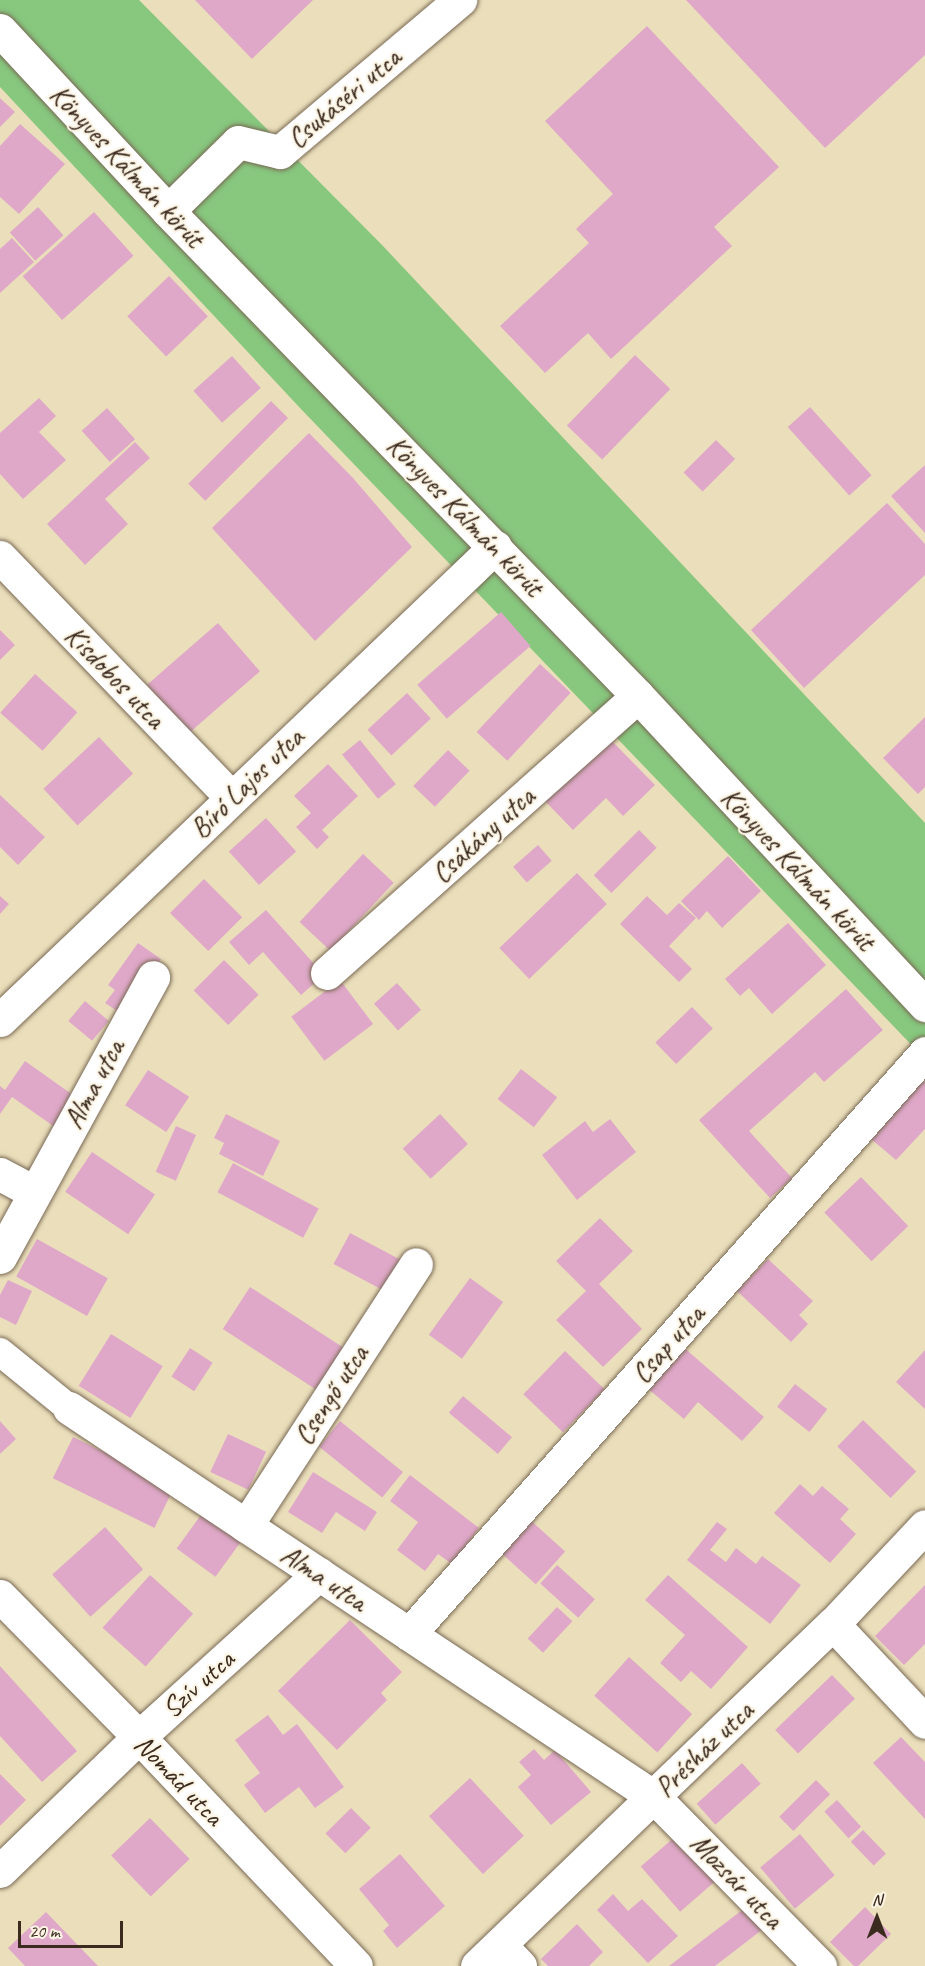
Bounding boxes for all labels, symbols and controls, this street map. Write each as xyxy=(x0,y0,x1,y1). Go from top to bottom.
street label: Csukáséri utca xyxy=(281,41,407,155)
street label: Könyves Kálmán körút xyxy=(43,78,211,254)
street label: Könyves Kálmán körút xyxy=(380,429,550,603)
street label: Kisdobos utca xyxy=(58,619,172,735)
street label: Bíró Lajos utca xyxy=(184,721,310,845)
street label: Csákány utca xyxy=(425,780,541,890)
street label: Könyves Kálmán körút xyxy=(714,781,882,957)
street label: Alma utca xyxy=(56,1034,132,1134)
street label: Csap utca xyxy=(624,1298,712,1390)
street label: Csengő utca xyxy=(287,1339,375,1451)
street label: Alma utca xyxy=(275,1537,373,1619)
street label: Szív utca xyxy=(155,1643,241,1725)
street label: Présház utca xyxy=(648,1694,760,1804)
street label: Nomád utca xyxy=(128,1728,230,1832)
street label: Mozsár utca xyxy=(684,1827,790,1935)
north arrow xyxy=(847,1888,907,1948)
text: N xyxy=(872,1890,882,1910)
scale bar xyxy=(21,1909,126,1947)
text: 20 m xyxy=(29,1920,60,1942)

